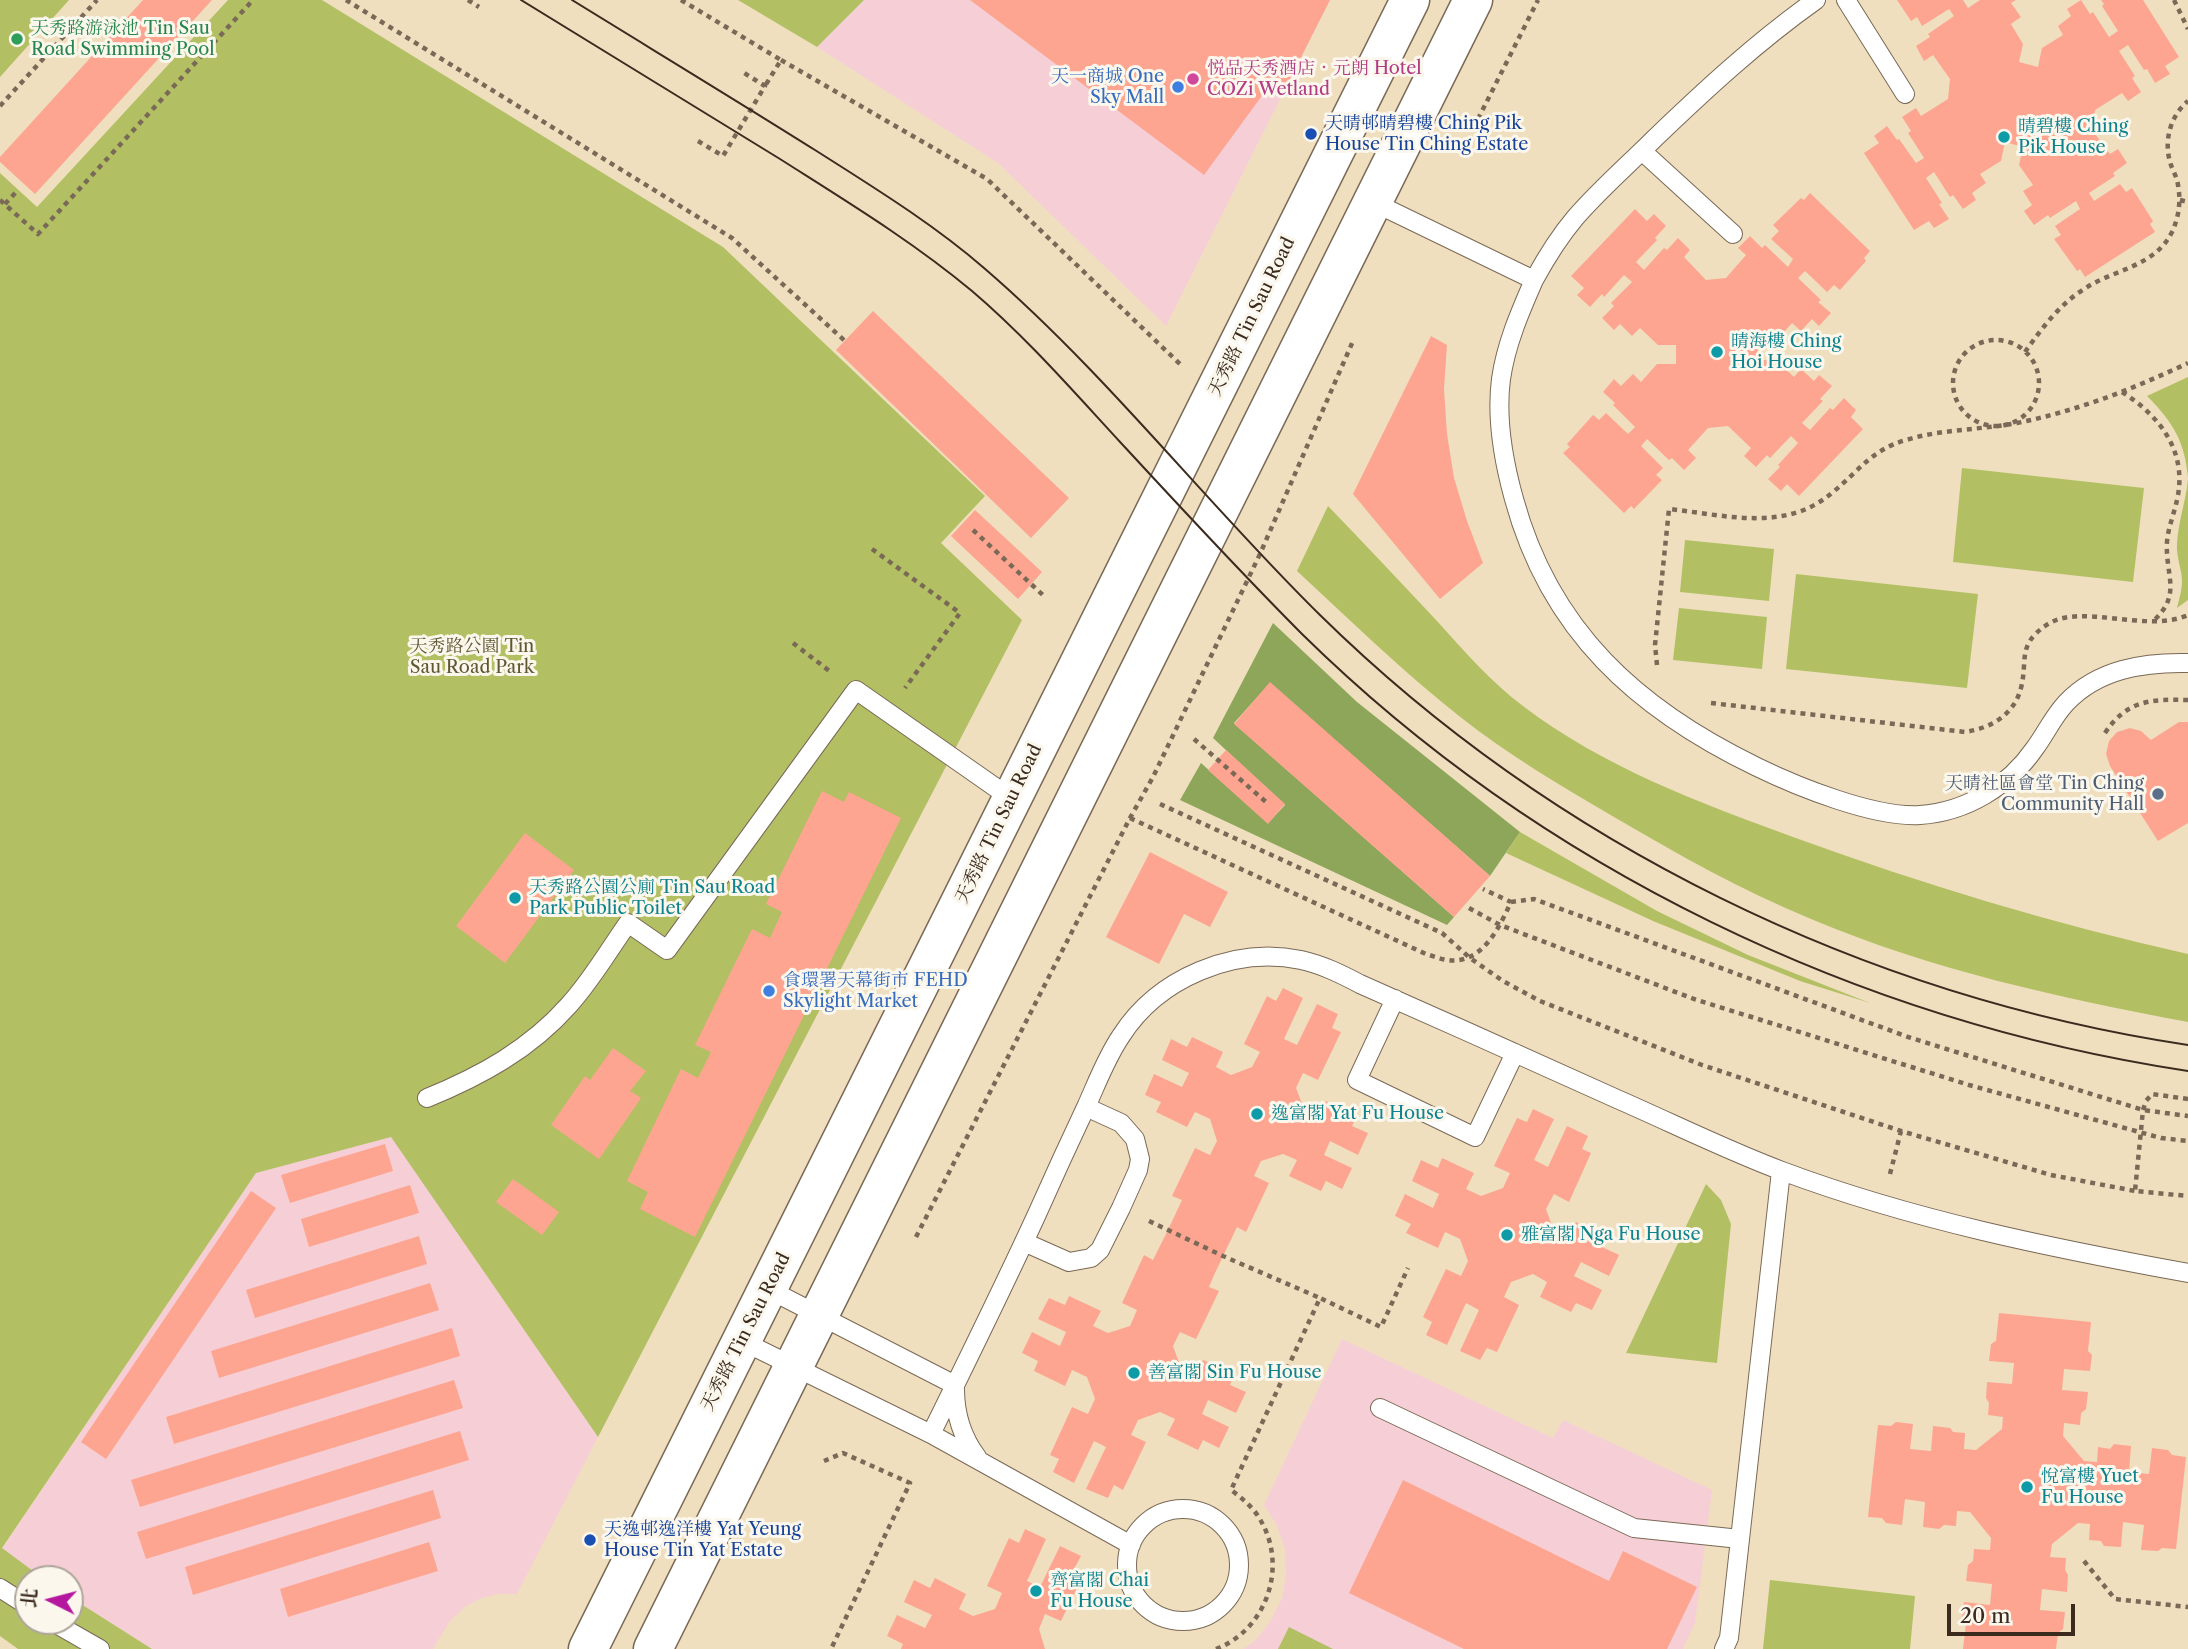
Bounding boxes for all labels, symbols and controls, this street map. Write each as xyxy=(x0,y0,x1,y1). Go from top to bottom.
place label: 天秀路游泳池 Tin Sau Road Swimming Pool xyxy=(31,18,215,60)
marker: 天秀路游泳池 Tin Sau Road Swimming Pool xyxy=(9,31,25,47)
place label: 悦品天秀酒店‧元朗 Hotel COZi Wetland xyxy=(1207,58,1422,100)
place label: 天一商城 One Sky Mall xyxy=(1051,66,1164,108)
marker: 悦品天秀酒店‧元朗 Hotel COZi Wetland xyxy=(1185,71,1201,87)
marker: 天一商城 One Sky Mall xyxy=(1170,79,1186,95)
place label: 天晴邨晴碧樓 Ching Pik House Tin Ching Estate xyxy=(1325,113,1528,156)
place label: 晴碧樓 Ching Pik House xyxy=(2018,116,2128,158)
marker: 天晴邨晴碧樓 Ching Pik House Tin Ching Estate xyxy=(1303,126,1319,142)
marker: 晴碧樓 Ching Pik House xyxy=(1996,129,2012,145)
street label: 天秀路 Tin Sau Road xyxy=(1204,234,1300,400)
place label: 晴海樓 Ching Hoi House xyxy=(1731,331,1841,374)
marker: 晴海樓 Ching Hoi House xyxy=(1709,344,1725,360)
park label: 天秀路公園 Tin Sau Road Park xyxy=(410,636,534,678)
street label: 天秀路 Tin Sau Road xyxy=(951,741,1047,907)
place label: 天晴社區會堂 Tin Ching Community Hall xyxy=(1945,773,2144,816)
marker: 天晴社區會堂 Tin Ching Community Hall xyxy=(2150,786,2166,802)
place label: 天秀路公園公廁 Tin Sau Road Park Public Toilet xyxy=(529,877,775,920)
marker: 天秀路公園公廁 Tin Sau Road Park Public Toilet xyxy=(507,890,523,906)
place label: 食環署天幕街市 FEHD Skylight Market xyxy=(783,970,968,1012)
marker: 食環署天幕街市 FEHD Skylight Market xyxy=(761,983,777,999)
place label: 逸富閣 Yat Fu House xyxy=(1271,1103,1444,1125)
marker: 逸富閣 Yat Fu House xyxy=(1249,1106,1265,1122)
place label: 雅富閣 Nga Fu House xyxy=(1521,1224,1701,1246)
marker: 雅富閣 Nga Fu House xyxy=(1499,1227,1515,1243)
street label: 天秀路 Tin Sau Road xyxy=(697,1250,795,1414)
place label: 善富閣 Sin Fu House xyxy=(1148,1362,1322,1384)
marker: 善富閣 Sin Fu House xyxy=(1126,1365,1142,1381)
place label: 悅富樓 Yuet Fu House xyxy=(2041,1466,2139,1508)
marker: 悅富樓 Yuet Fu House xyxy=(2019,1479,2035,1495)
place label: 天逸邨逸洋樓 Yat Yeung House Tin Yat Estate xyxy=(604,1519,801,1562)
marker: 天逸邨逸洋樓 Yat Yeung House Tin Yat Estate xyxy=(582,1532,598,1548)
north arrow xyxy=(14,1565,84,1635)
place label: 齊富閣 Chai Fu House xyxy=(1050,1570,1149,1612)
marker: 齊富閣 Chai Fu House xyxy=(1028,1583,1044,1599)
text: 北 xyxy=(17,1587,42,1609)
scale bar xyxy=(1950,1590,2078,1634)
text: 20 m xyxy=(1960,1603,2011,1628)

